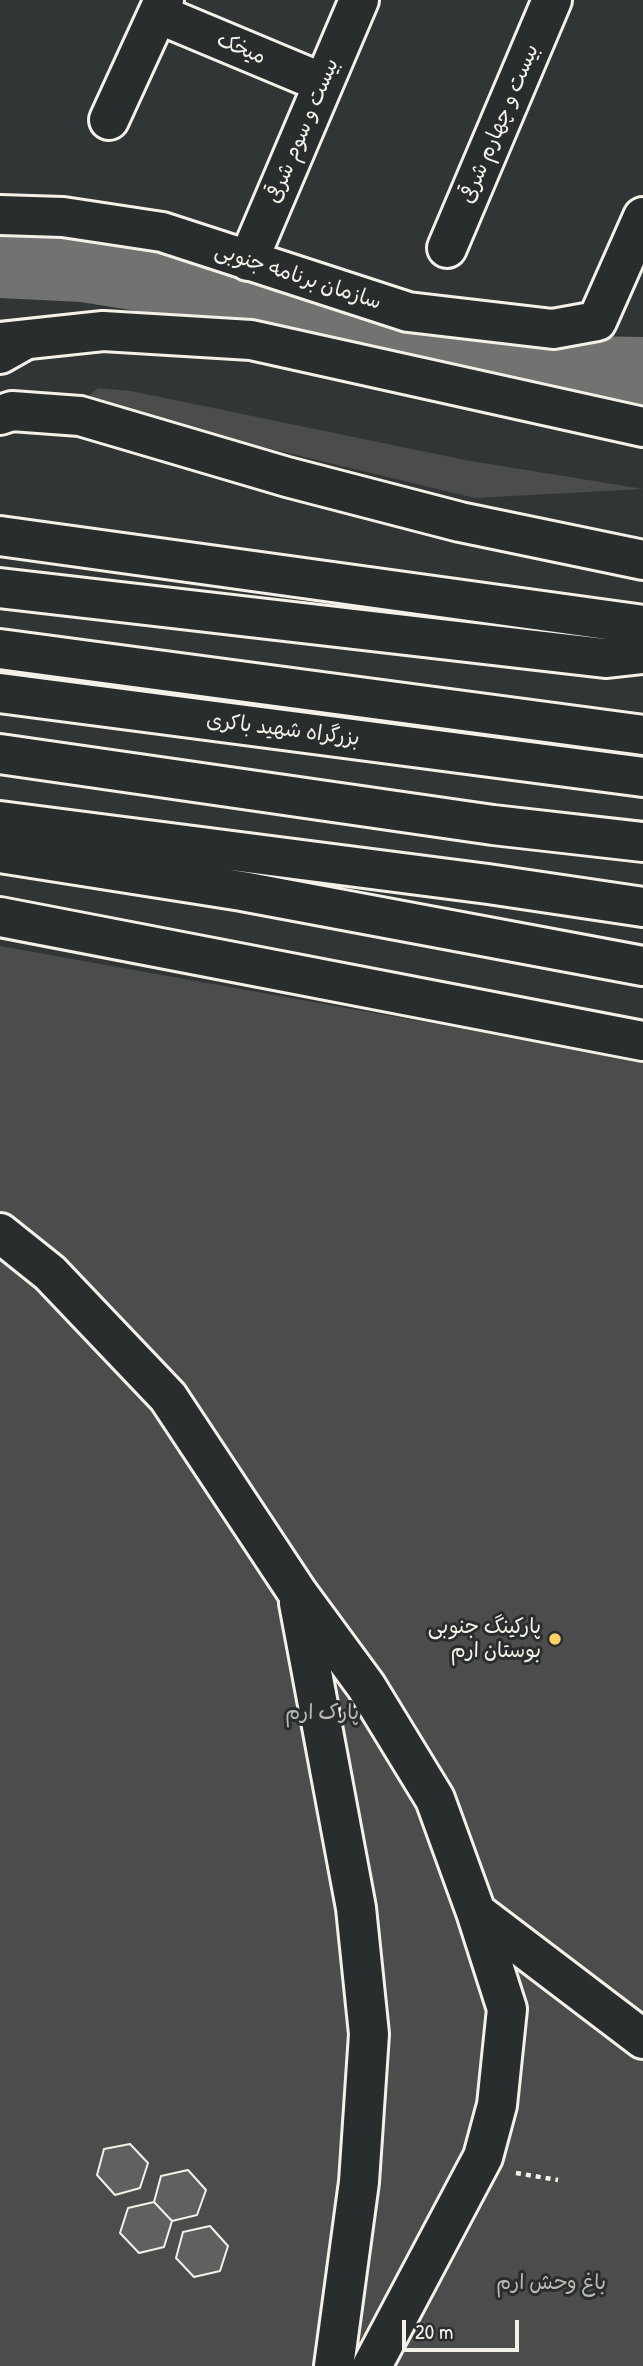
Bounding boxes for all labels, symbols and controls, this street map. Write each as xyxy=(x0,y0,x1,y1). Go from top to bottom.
street label: میخک xyxy=(213,27,269,71)
street label: بیست و چهارم شرقی xyxy=(455,41,545,207)
street label: بیست و سوم شرقی xyxy=(261,55,345,207)
street label: سازمان برنامه جنوبی xyxy=(212,238,384,316)
street label: بزرگراه شهید باکری xyxy=(205,708,361,752)
place label: پارکینگ جنوبی بوستان ارم xyxy=(428,1614,541,1664)
marker: پارکینگ جنوبی بوستان ارم xyxy=(547,1631,563,1647)
park label: پارک ارم xyxy=(285,1700,359,1726)
park label: باغ وحش ارم xyxy=(496,2270,606,2296)
scale bar xyxy=(405,2306,522,2350)
text: 20 m xyxy=(415,2317,453,2346)

